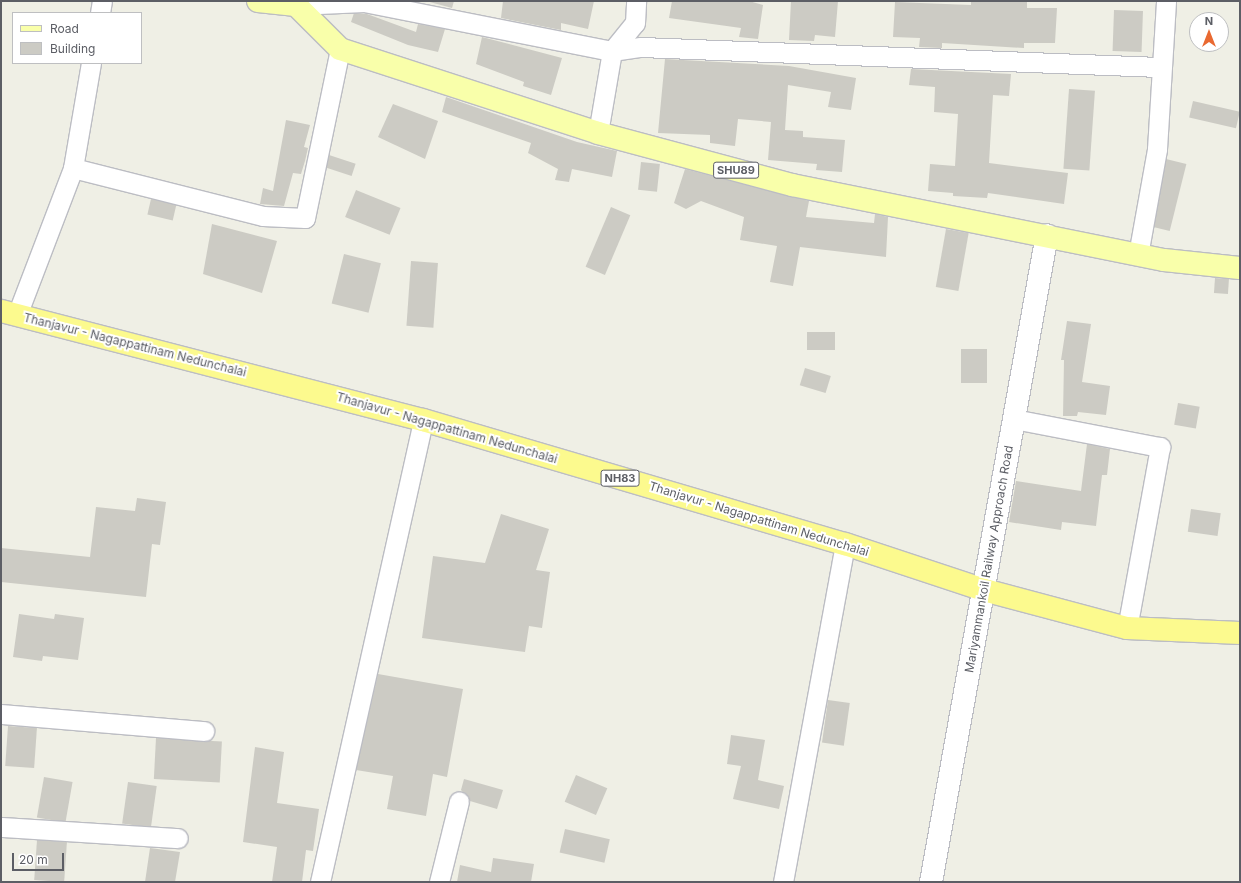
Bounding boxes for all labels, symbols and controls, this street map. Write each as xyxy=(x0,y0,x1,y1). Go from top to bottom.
legend xyxy=(12,12,142,64)
north arrow xyxy=(1189,12,1229,52)
text: N xyxy=(1205,14,1213,28)
text: Road xyxy=(50,21,79,36)
text: Building xyxy=(50,41,95,56)
road number: SHU89 xyxy=(713,161,759,179)
street label: Thanjavur - Nagappattinam Nedunchalai xyxy=(22,310,248,380)
street label: Thanjavur - Nagappattinam Nedunchalai xyxy=(335,389,559,467)
street label: Mariyammankoil Railway Approach Road xyxy=(962,444,1016,674)
road number: NH83 xyxy=(600,469,640,487)
street label: Thanjavur - Nagappattinam Nedunchalai xyxy=(647,479,871,559)
scale bar xyxy=(14,845,66,871)
text: 20 m xyxy=(19,852,48,867)

